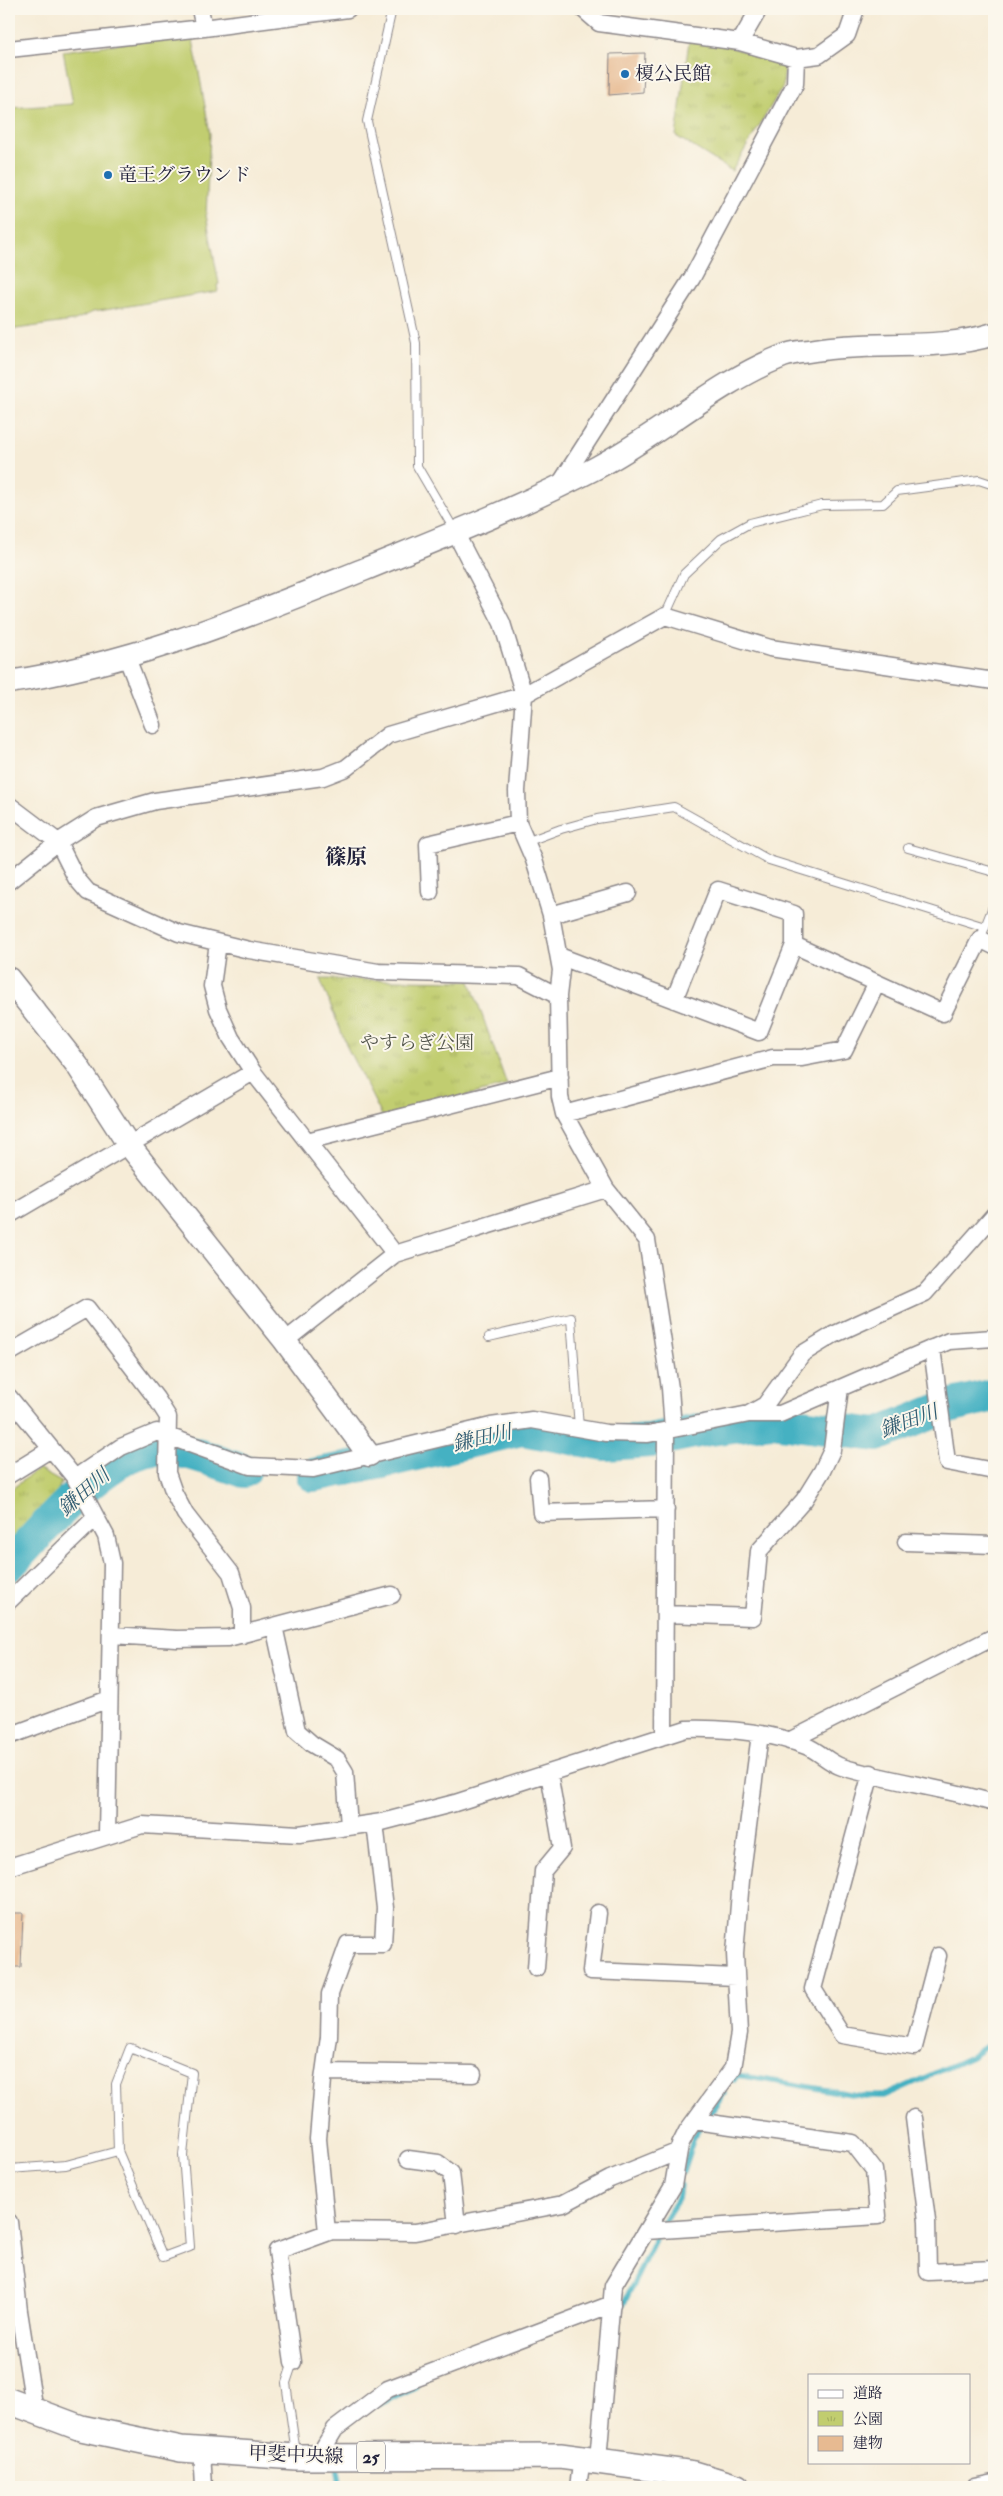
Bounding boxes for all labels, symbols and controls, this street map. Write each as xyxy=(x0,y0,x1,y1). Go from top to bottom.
place label: 榎公民館 xyxy=(635,62,711,86)
marker: 榎公民館 xyxy=(619,68,631,80)
place label: 竜王グラウンド xyxy=(118,163,251,187)
marker: 竜王グラウンド xyxy=(102,169,114,181)
district label: 篠原 xyxy=(325,844,367,871)
park label: やすらぎ公園 xyxy=(360,1031,474,1055)
water label: 鎌田川 xyxy=(877,1398,943,1443)
water label: 鎌田川 xyxy=(450,1419,516,1457)
water label: 鎌田川 xyxy=(53,1462,116,1521)
legend xyxy=(808,2374,970,2464)
text: 道路 xyxy=(853,2384,883,2403)
text: 公園 xyxy=(853,2410,883,2429)
text: 建物 xyxy=(853,2434,883,2453)
street label: 甲斐中央線 xyxy=(248,2441,344,2469)
road number: 25 xyxy=(357,2442,385,2472)

